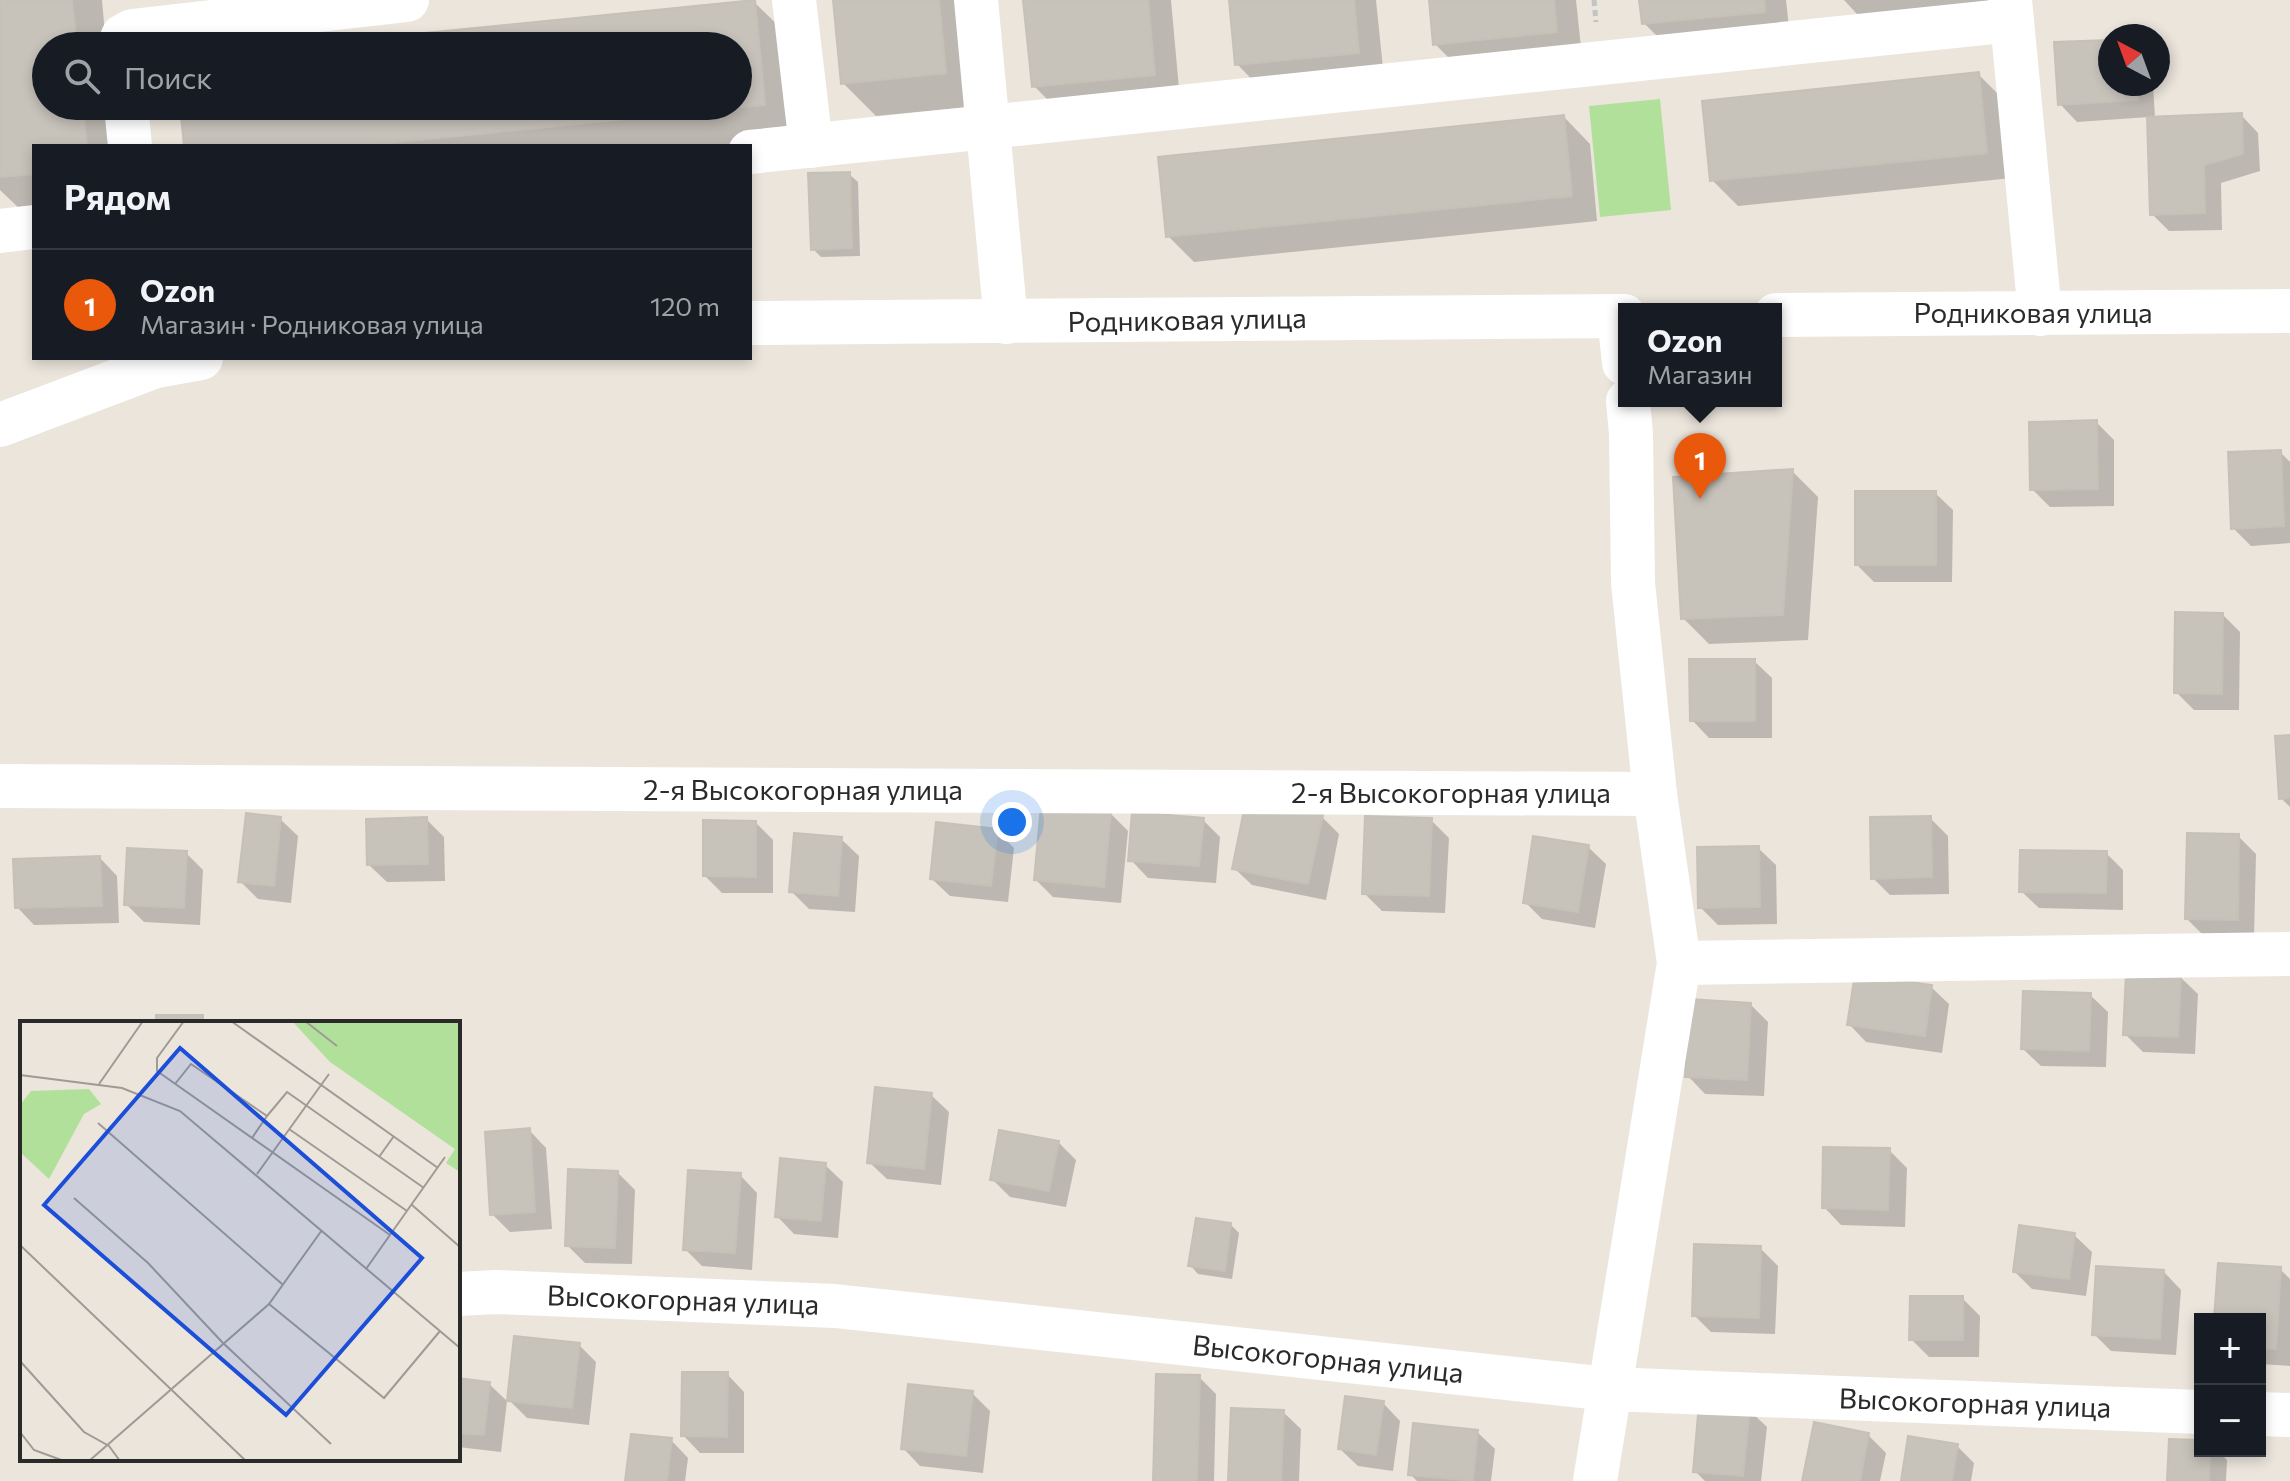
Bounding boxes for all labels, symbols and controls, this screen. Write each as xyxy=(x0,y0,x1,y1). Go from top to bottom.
north arrow xyxy=(2098,24,2170,96)
search box xyxy=(32,32,752,120)
icon: search xyxy=(60,54,104,98)
text: Поиск xyxy=(124,58,212,95)
text: Рядом xyxy=(64,175,171,217)
text: Ozon xyxy=(140,271,215,308)
text: 1 xyxy=(84,290,96,321)
text: 120 m xyxy=(650,290,720,321)
street label: Родниковая улица xyxy=(1913,295,2153,329)
street label: Родниковая улица xyxy=(1067,300,1307,338)
popup xyxy=(1618,303,1782,407)
text: Магазин · Родниковая улица xyxy=(140,308,483,339)
text: Ozon xyxy=(1647,321,1722,358)
text: Магазин xyxy=(1647,358,1753,389)
pin: 1 xyxy=(1674,433,1726,499)
street label: 2-я Высокогорная улица xyxy=(643,772,963,806)
street label: 2-я Высокогорная улица xyxy=(1291,775,1611,809)
your location xyxy=(992,802,1032,842)
inset map xyxy=(20,1021,460,1461)
street label: Высокогорная улица xyxy=(546,1277,820,1321)
map controls xyxy=(2194,1313,2266,1457)
button: + xyxy=(2194,1313,2266,1385)
street label: Высокогорная улица xyxy=(1191,1327,1465,1389)
street label: Высокогорная улица xyxy=(1838,1380,2112,1424)
button: − xyxy=(2194,1385,2266,1457)

